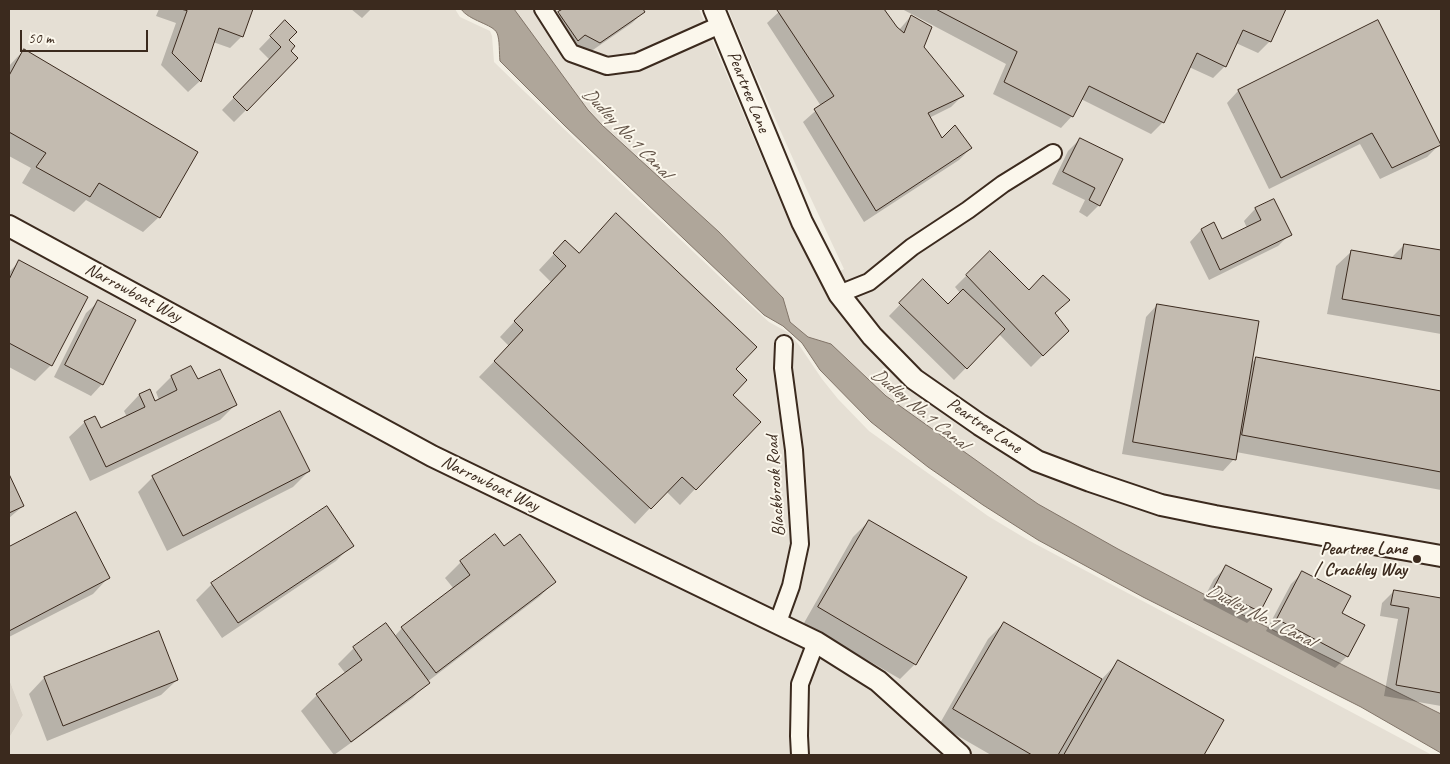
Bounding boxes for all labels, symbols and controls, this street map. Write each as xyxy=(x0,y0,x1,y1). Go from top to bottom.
scale bar xyxy=(22,20,150,52)
text: 50 m xyxy=(28,29,54,48)
street label: Peartree Lane xyxy=(722,48,774,136)
water label: Dudley No.1 Canal xyxy=(577,83,675,183)
street label: Narrowboat Way xyxy=(81,259,185,327)
water label: Dudley No.1 Canal xyxy=(866,363,972,455)
street label: Peartree Lane xyxy=(943,393,1025,459)
street label: Blackbrook Road xyxy=(762,435,790,537)
street label: Narrowboat Way xyxy=(438,451,542,517)
place label: Peartree Lane / Crackley Way xyxy=(1314,538,1407,580)
marker: Peartree Lane / Crackley Way xyxy=(1411,553,1423,565)
water label: Dudley No.1 Canal xyxy=(1202,579,1318,653)

